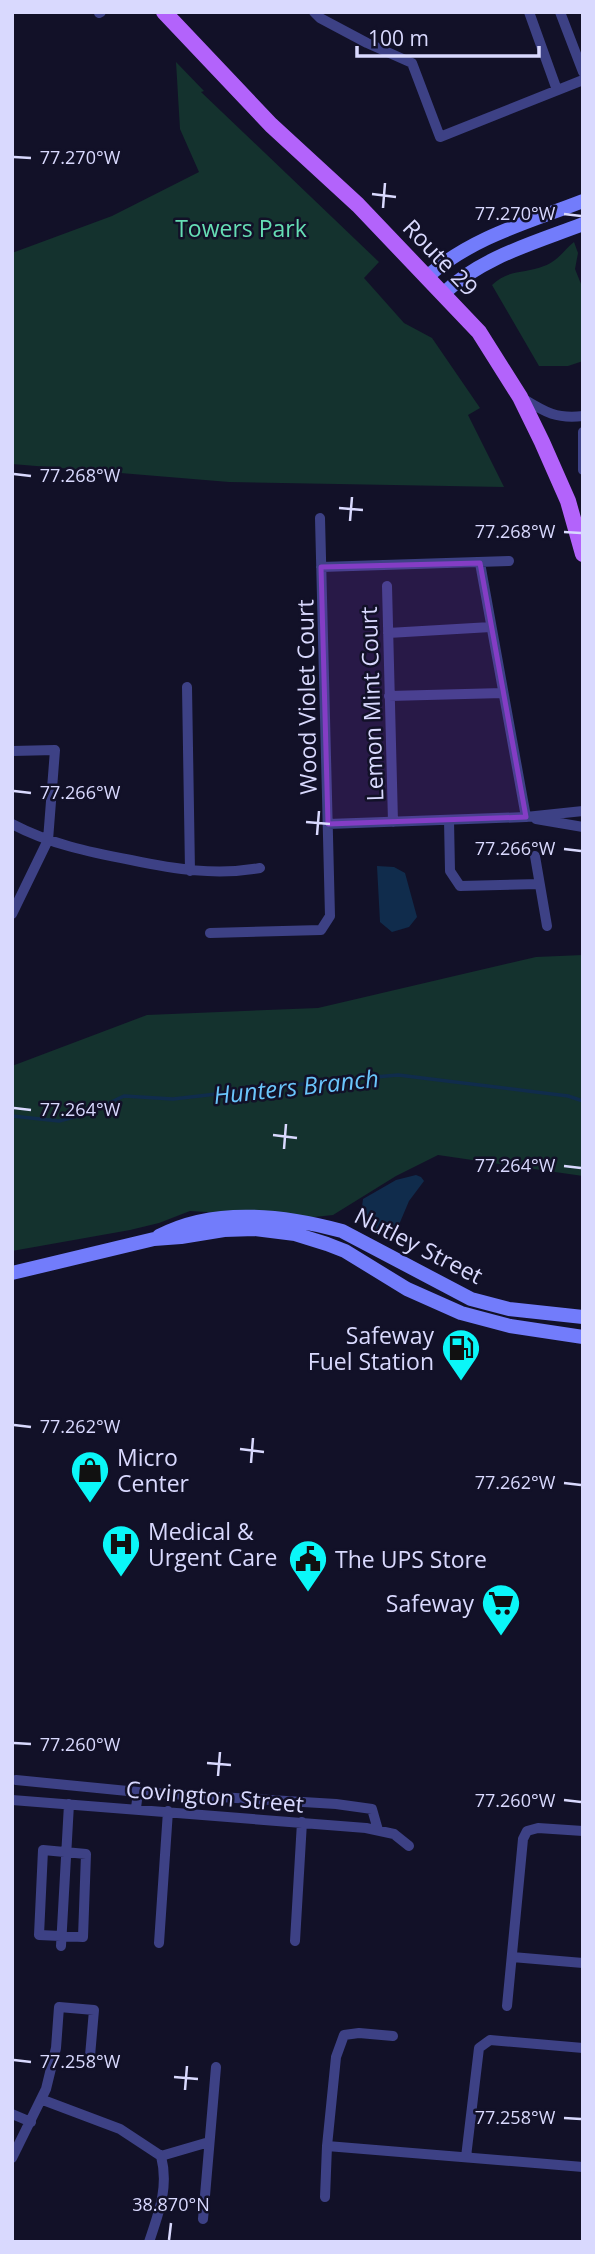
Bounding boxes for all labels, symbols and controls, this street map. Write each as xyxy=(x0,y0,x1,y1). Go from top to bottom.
scale bar xyxy=(357,14,539,58)
text: 100 m xyxy=(368,24,429,52)
text: 77.270°W xyxy=(40,145,121,169)
text: 77.270°W xyxy=(475,201,556,225)
park label: Towers Park xyxy=(175,212,307,244)
street label: Route 29 xyxy=(396,212,486,302)
text: 77.268°W xyxy=(40,463,121,487)
text: 77.268°W xyxy=(475,519,556,543)
street label: Wood Violet Court xyxy=(288,599,324,795)
street label: Lemon Mint Court xyxy=(352,606,390,802)
text: 77.266°W xyxy=(40,780,121,804)
text: 77.266°W xyxy=(475,836,556,860)
water label: Hunters Branch xyxy=(212,1061,380,1111)
text: 77.264°W xyxy=(40,1097,121,1121)
text: 77.264°W xyxy=(475,1153,556,1177)
street label: Nutley Street xyxy=(349,1199,489,1291)
place label: Safeway Fuel Station xyxy=(308,1319,434,1377)
fuel station icon: Safeway Fuel Station xyxy=(440,1327,482,1382)
text: 77.262°W xyxy=(40,1414,121,1438)
place label: Micro Center xyxy=(117,1441,190,1499)
shop icon: Micro Center xyxy=(69,1449,111,1504)
text: 77.262°W xyxy=(475,1470,556,1494)
place label: Medical & Urgent Care xyxy=(148,1515,277,1573)
hospital icon: Medical & Urgent Care xyxy=(100,1523,142,1578)
public building icon: The UPS Store xyxy=(287,1538,329,1593)
place label: The UPS Store xyxy=(335,1543,487,1575)
supermarket icon: Safeway xyxy=(480,1582,522,1637)
place label: Safeway xyxy=(386,1587,474,1619)
text: 77.260°W xyxy=(40,1732,121,1756)
street label: Covington Street xyxy=(125,1772,305,1820)
text: 77.260°W xyxy=(475,1788,556,1812)
text: 77.258°W xyxy=(40,2049,121,2073)
text: 77.258°W xyxy=(475,2105,556,2129)
text: 38.870°N xyxy=(132,2192,210,2216)

